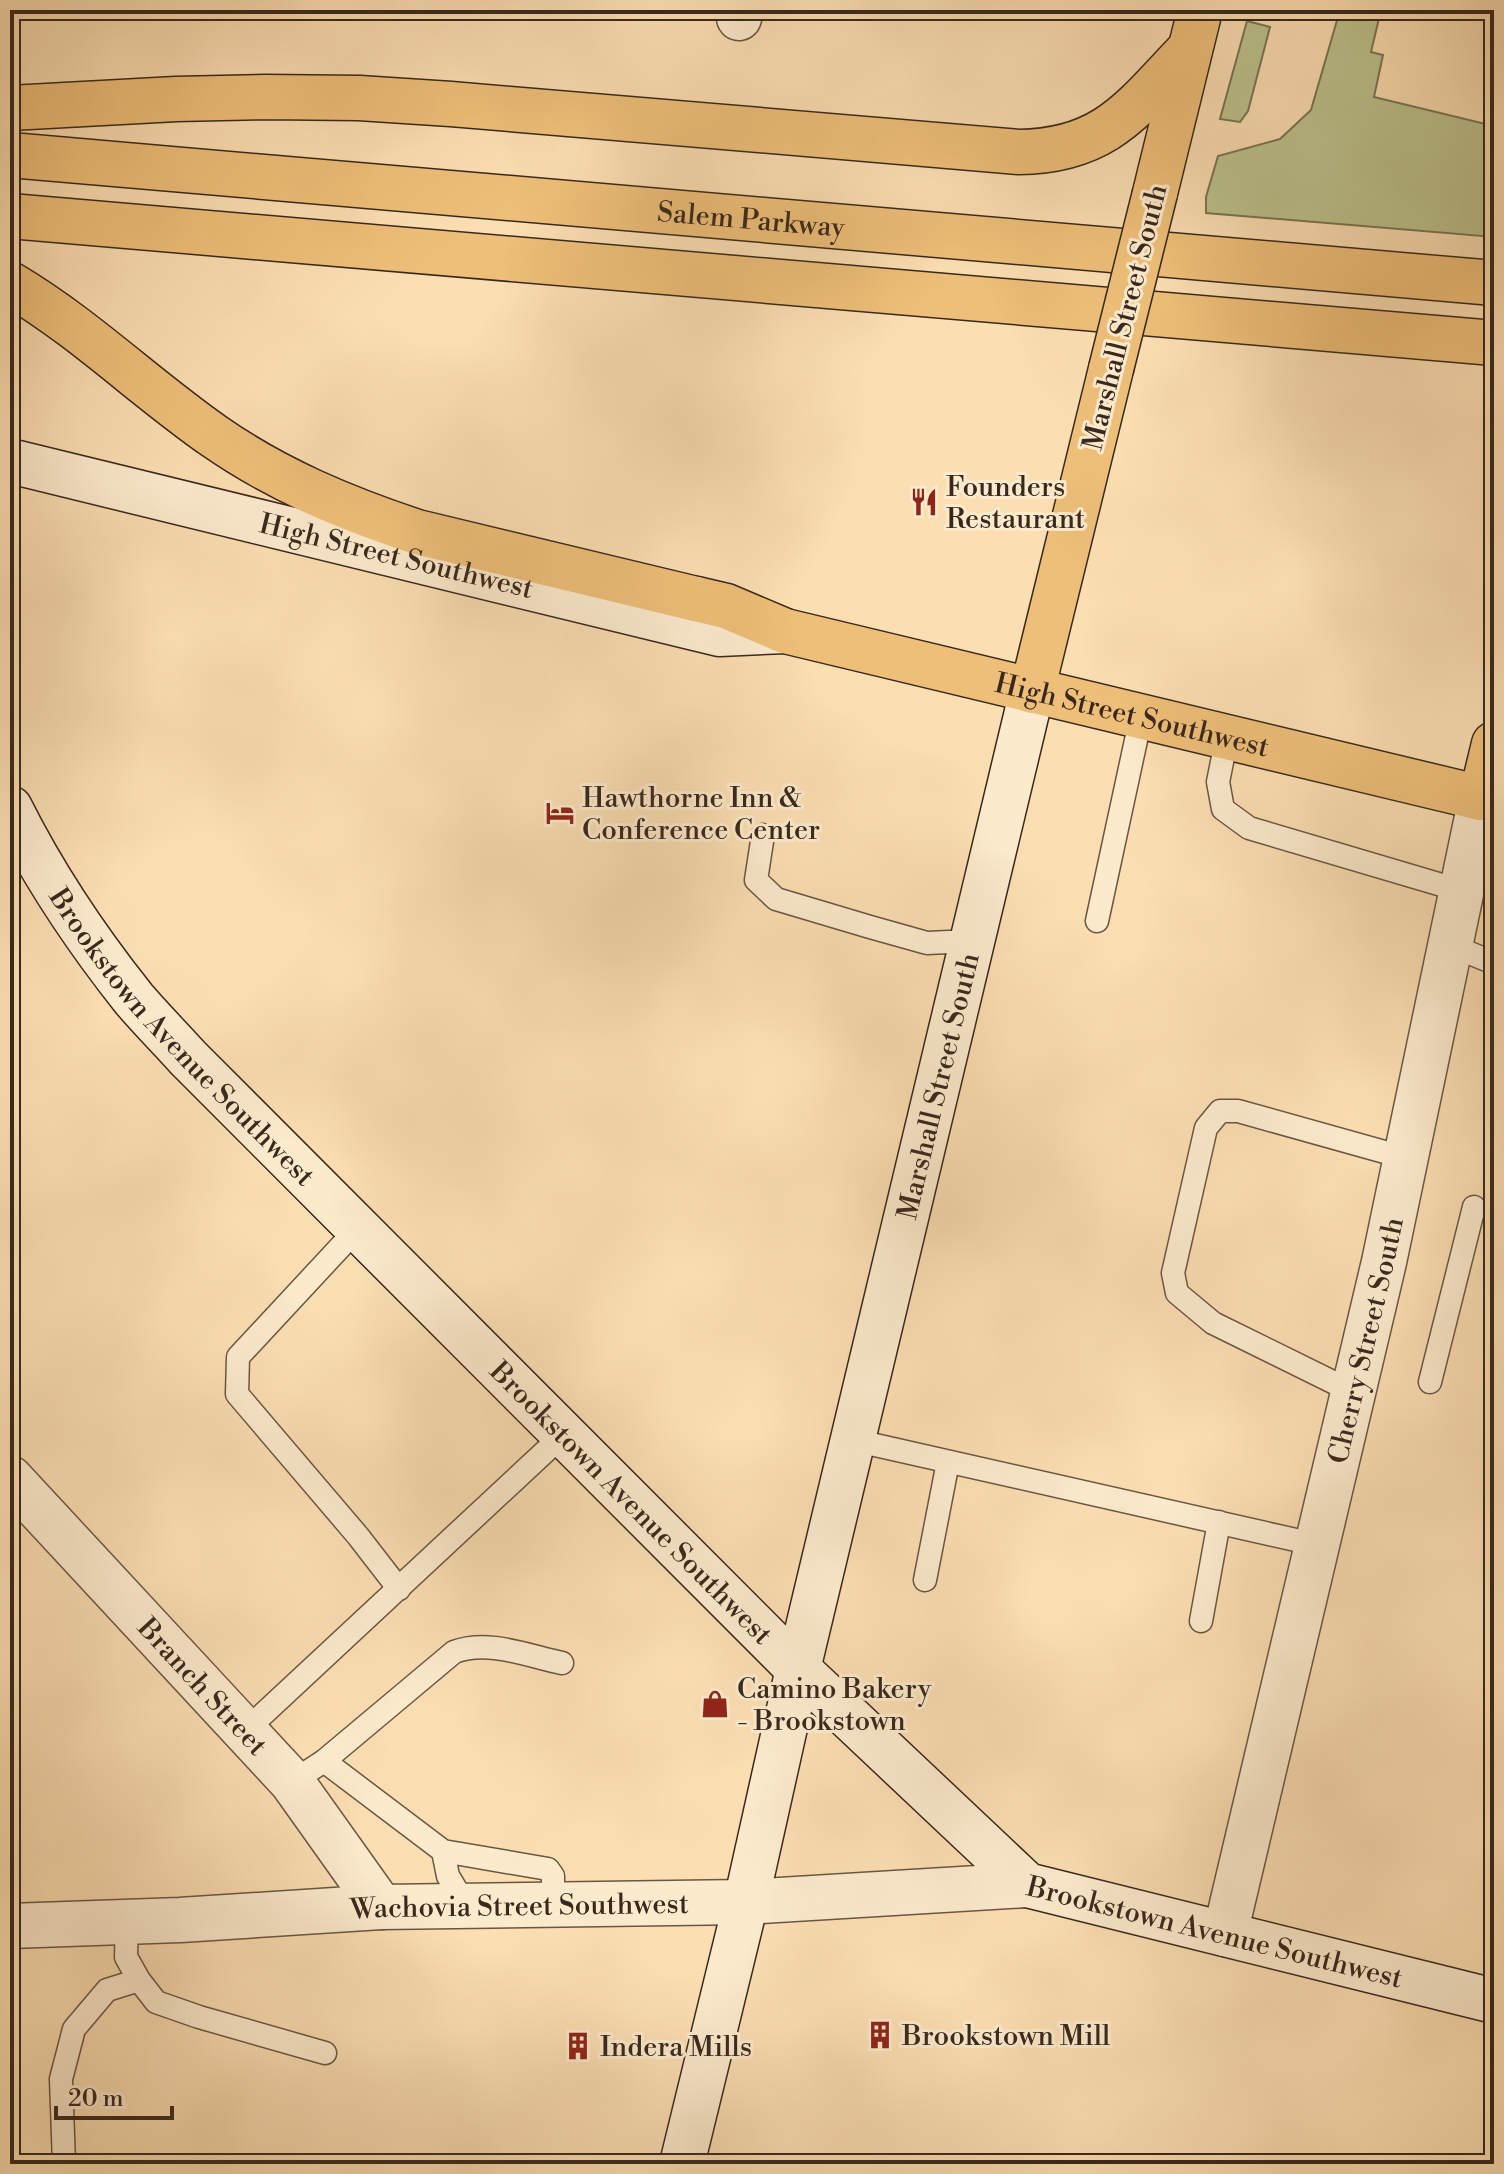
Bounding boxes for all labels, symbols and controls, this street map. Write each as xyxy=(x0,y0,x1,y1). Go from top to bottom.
street label: Marshall Street South xyxy=(1075,180,1176,454)
street label: Salem Parkway xyxy=(656,195,847,246)
place label: Founders Restaurant xyxy=(946,470,1085,537)
restaurant icon: Founders Restaurant xyxy=(909,487,939,517)
street label: High Street Southwest xyxy=(256,507,537,607)
street label: High Street Southwest xyxy=(991,666,1273,766)
place label: Hawthorne Inn & Conference Center xyxy=(582,781,820,848)
hotel icon: Hawthorne Inn & Conference Center xyxy=(545,798,575,828)
street label: Brookstown Avenue Southwest xyxy=(40,881,322,1194)
street label: Marshall Street South xyxy=(890,949,988,1223)
street label: Cherry Street South xyxy=(1321,1214,1412,1467)
street label: Brookstown Avenue Southwest xyxy=(481,1354,779,1652)
street label: Branch Street xyxy=(129,1610,274,1763)
place label: Camino Bakery - Brookstown xyxy=(737,1672,932,1739)
shop icon: Camino Bakery - Brookstown xyxy=(700,1689,730,1719)
street label: Brookstown Avenue Southwest xyxy=(1022,1869,1406,1997)
street label: Wachovia Street Southwest xyxy=(348,1887,689,1928)
place label: Brookstown Mill xyxy=(901,2019,1110,2054)
building icon: Brookstown Mill xyxy=(865,2020,895,2050)
place label: Indera Mills xyxy=(600,2030,752,2065)
building icon: Indera Mills xyxy=(563,2031,593,2061)
scale bar xyxy=(56,2070,172,2120)
text: 20 m xyxy=(68,2084,124,2114)

